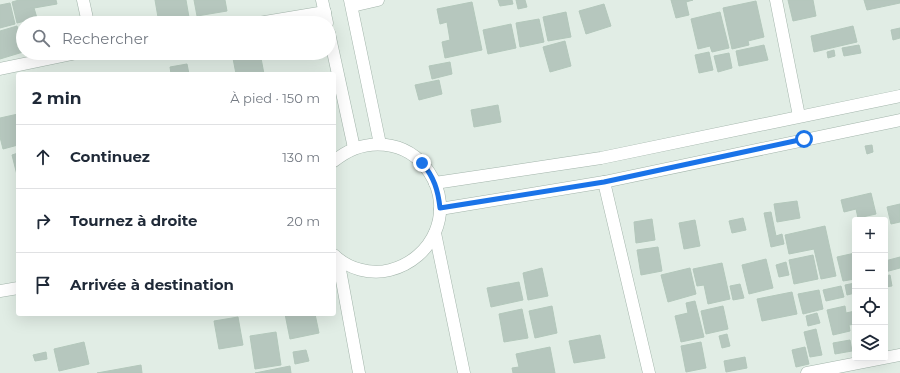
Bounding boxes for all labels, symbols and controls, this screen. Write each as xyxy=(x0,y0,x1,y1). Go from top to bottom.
search box xyxy=(16,16,336,60)
icon: search xyxy=(30,27,52,49)
text: Rechercher xyxy=(62,29,149,48)
text: 2 min xyxy=(32,88,82,108)
text: À pied · 150 m xyxy=(230,90,320,106)
route start xyxy=(795,130,813,148)
icon: ahead xyxy=(32,146,54,168)
text: Continuez xyxy=(70,147,150,166)
text: 130 m xyxy=(282,149,320,165)
route end xyxy=(413,154,431,172)
icon: right xyxy=(32,210,54,232)
text: Tournez à droite xyxy=(70,211,198,230)
text: 20 m xyxy=(287,213,320,229)
map controls xyxy=(852,217,888,361)
button: + xyxy=(852,217,888,253)
button: − xyxy=(852,253,888,289)
icon: arrive xyxy=(32,274,54,296)
text: Arrivée à destination xyxy=(70,275,234,294)
button: locate xyxy=(852,289,888,325)
button: layers xyxy=(852,325,888,361)

